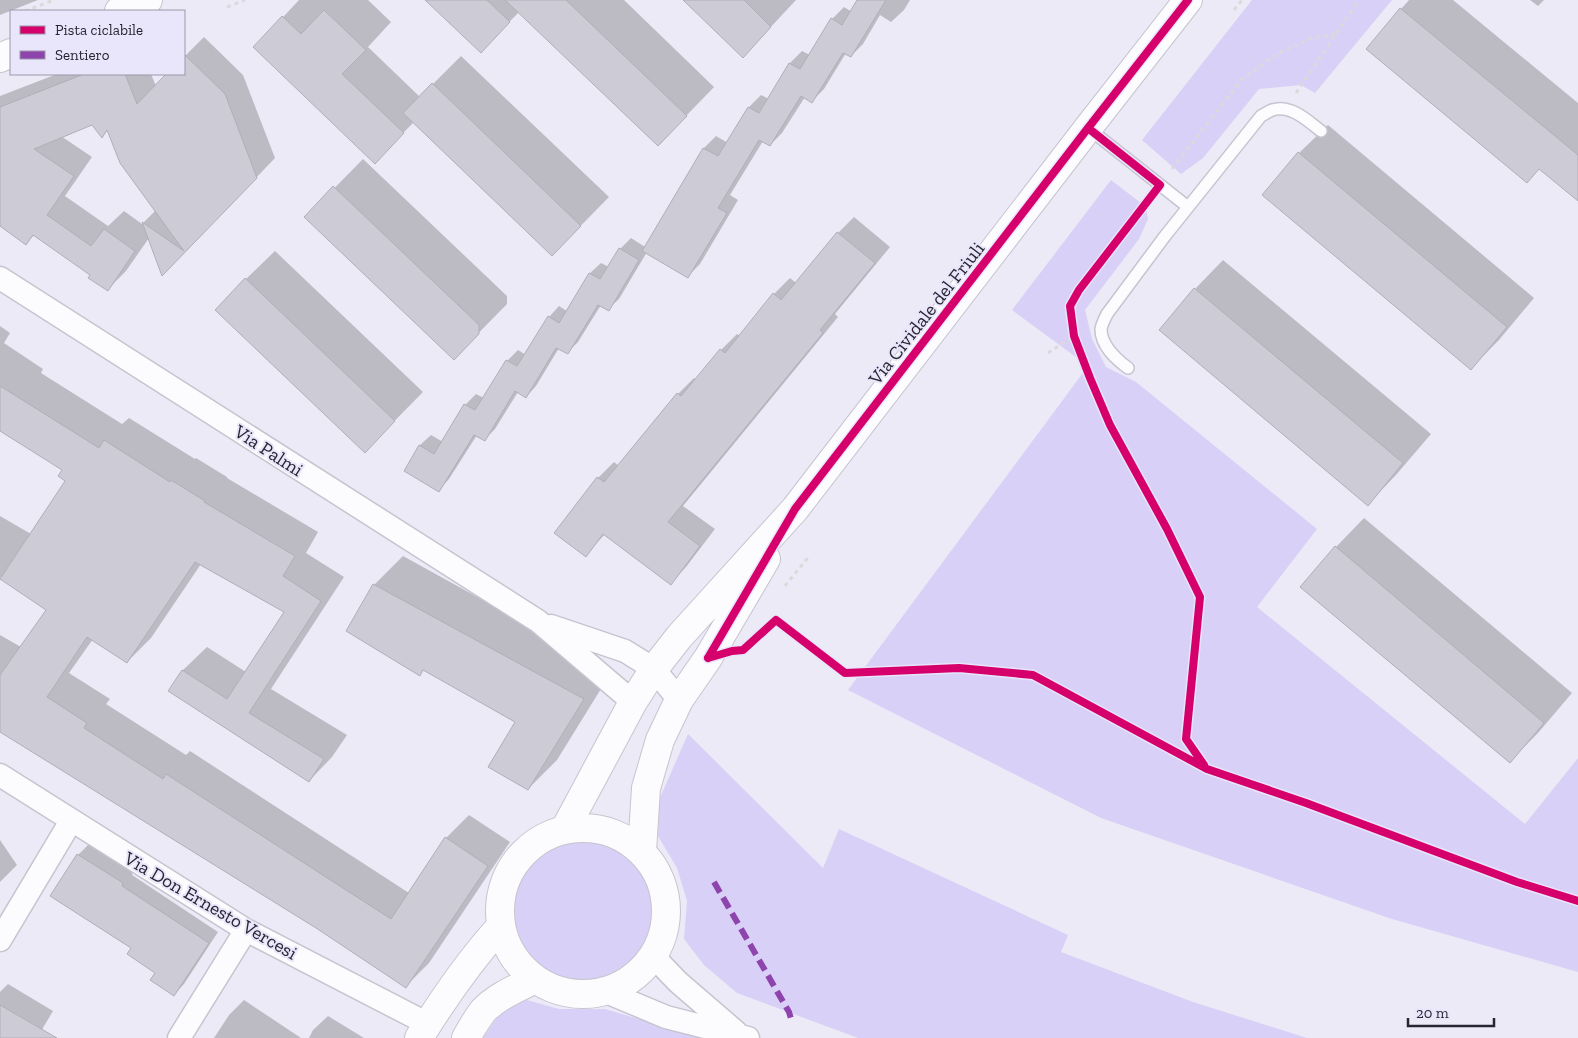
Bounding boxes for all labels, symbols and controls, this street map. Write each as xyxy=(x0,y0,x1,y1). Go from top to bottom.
legend xyxy=(10,10,185,75)
text: Pista ciclabile xyxy=(55,21,143,39)
text: Sentiero xyxy=(55,46,110,64)
street label: Via Cividale del Friuli xyxy=(863,237,989,390)
street label: Via Palmi xyxy=(229,419,307,481)
street label: Via Don Ernesto Vercesi xyxy=(119,846,301,964)
scale bar xyxy=(1408,996,1494,1028)
text: 20 m xyxy=(1416,1004,1449,1022)

